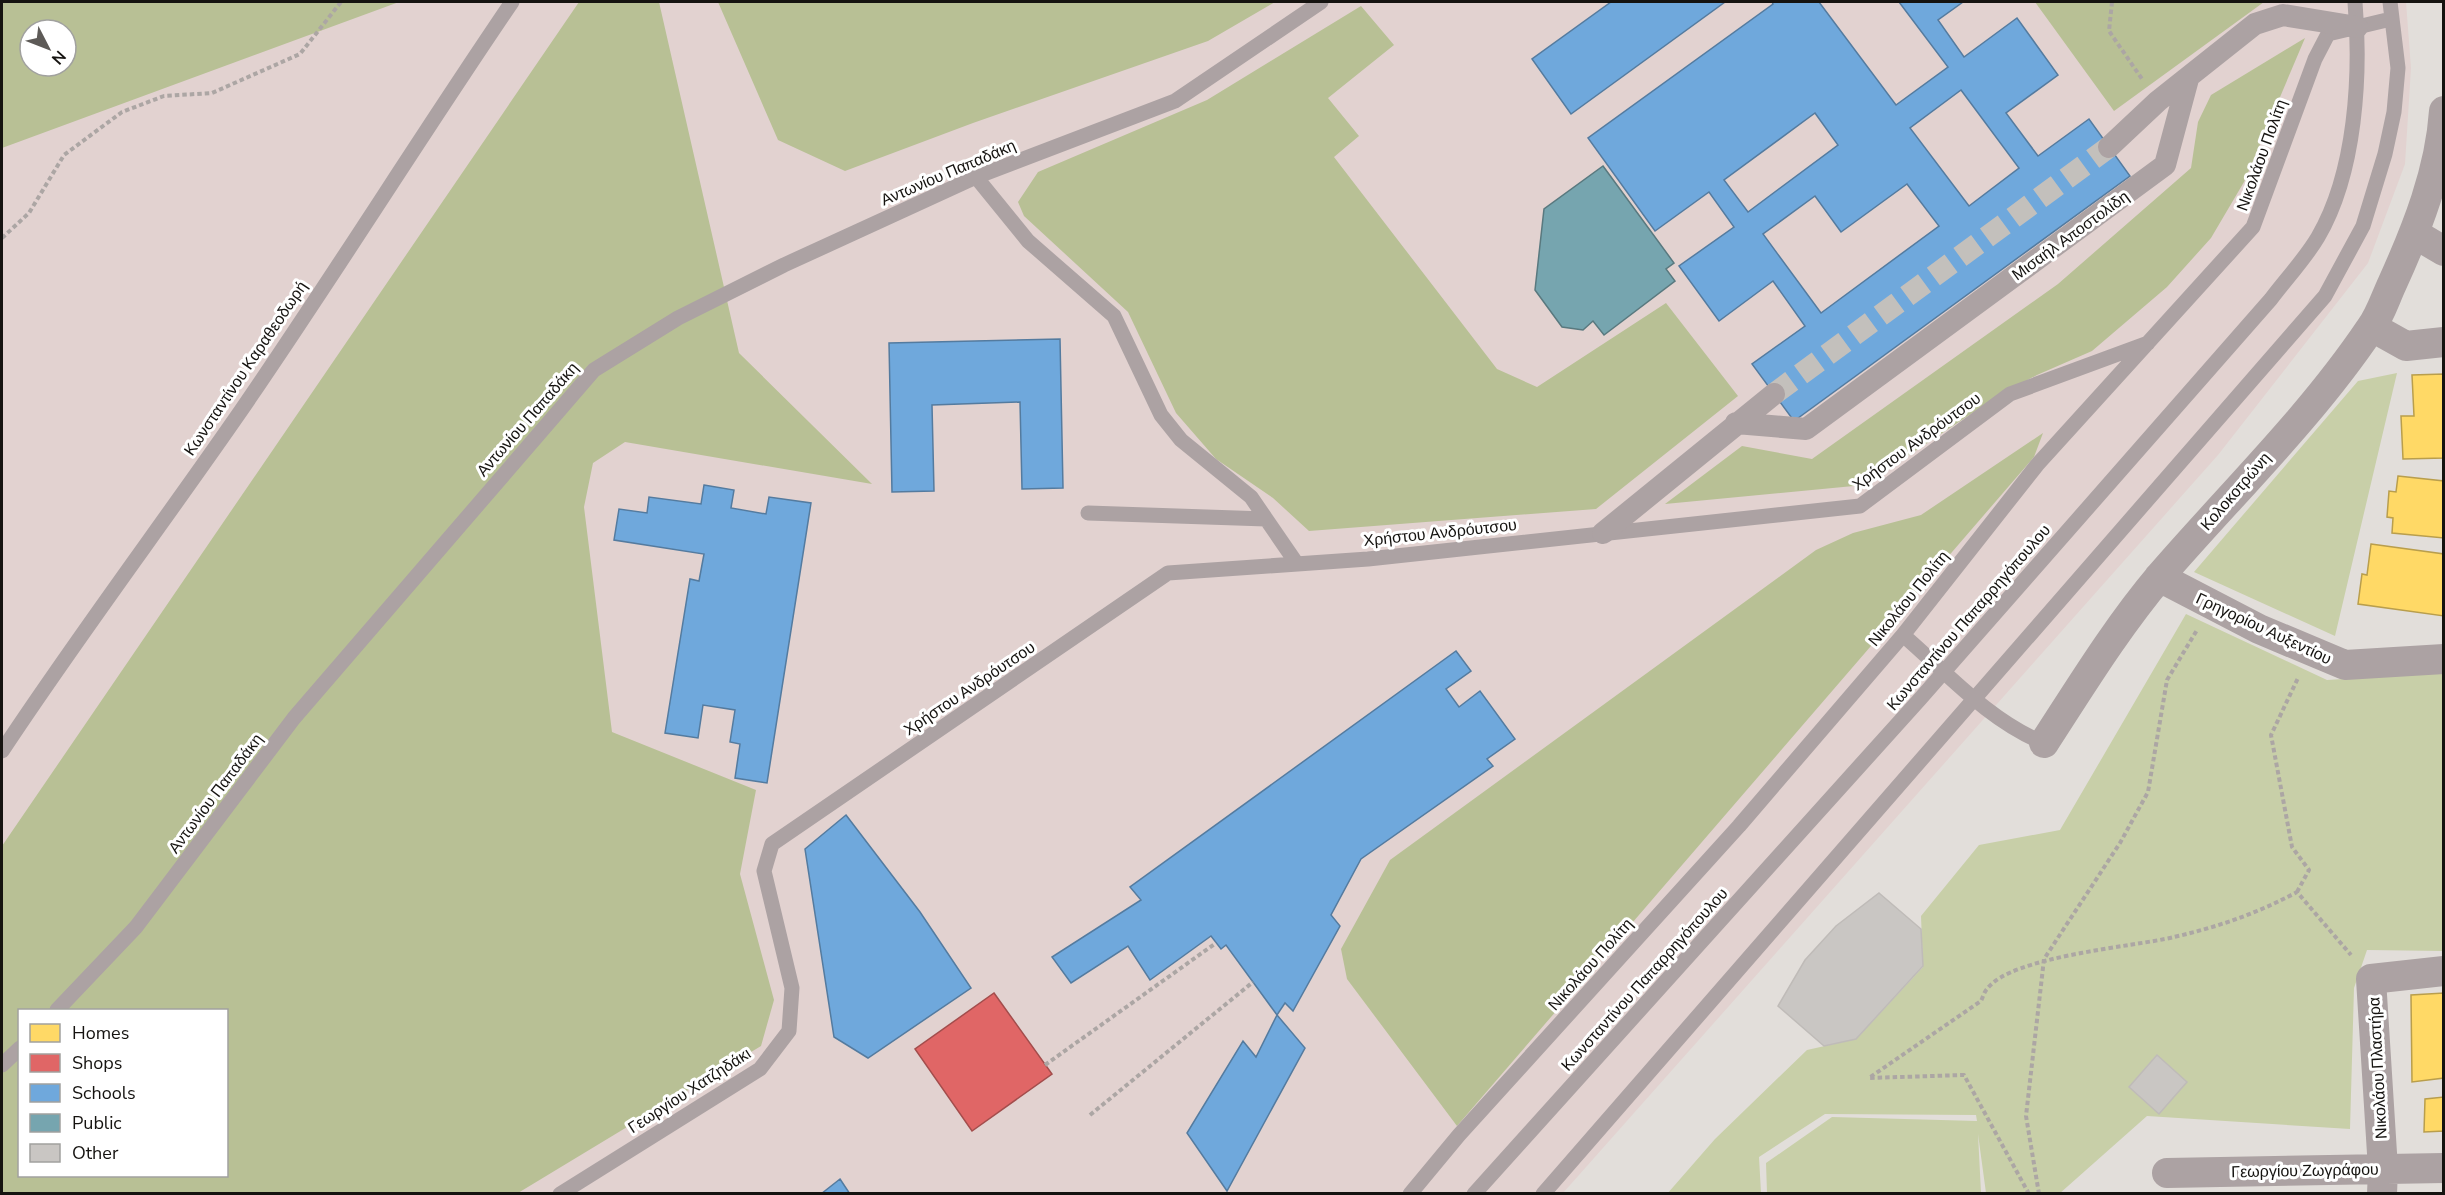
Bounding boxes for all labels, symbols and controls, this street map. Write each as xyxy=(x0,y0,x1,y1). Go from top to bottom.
north arrow xyxy=(18,18,78,78)
text: N xyxy=(46,46,71,69)
street label: Νικολάου Πολίτη xyxy=(2232,97,2292,214)
street label: Αντωνίου Παπαδάκη xyxy=(877,135,1019,211)
street label: Μισαήλ Αποστολίδη xyxy=(2008,186,2134,286)
street label: Κωνσταντίνου Καραθεοδωρή xyxy=(179,277,313,460)
street label: Αντωνίου Παπαδάκη xyxy=(472,358,584,482)
street label: Χρήστου Ανδρόυτσου xyxy=(1848,388,1985,496)
street label: Κολοκοτρώνη xyxy=(2196,448,2276,535)
street label: Χρήστου Ανδρόυτσου xyxy=(1362,514,1518,552)
street label: Κωνσταντίνου Παπαρρηγόπουλου xyxy=(1882,520,2056,715)
street label: Νικολάου Πολίτη xyxy=(1863,546,1954,651)
street label: Γρηγορίου Αυξεντίου xyxy=(2192,588,2335,670)
street label: Χρήστου Ανδρόυτσου xyxy=(900,637,1040,741)
street label: Αντωνίου Παπαδάκη xyxy=(163,729,268,858)
street label: Κωνσταντίνου Παπαρρηγόπουλου xyxy=(1556,883,1733,1076)
street label: Νικολάου Πολίτη xyxy=(1543,914,1638,1016)
street label: Νικολάου Πλαστήρα xyxy=(2363,996,2393,1140)
legend xyxy=(18,1009,228,1177)
text: Homes xyxy=(72,1021,129,1045)
street label: Γεωργίου Χατζηδάκι xyxy=(624,1043,756,1139)
text: Shops xyxy=(72,1051,122,1075)
text: Schools xyxy=(72,1081,136,1105)
text: Public xyxy=(72,1111,122,1135)
text: Other xyxy=(72,1141,119,1165)
street label: Γεωργίου Ζωγράφου xyxy=(2231,1159,2379,1183)

